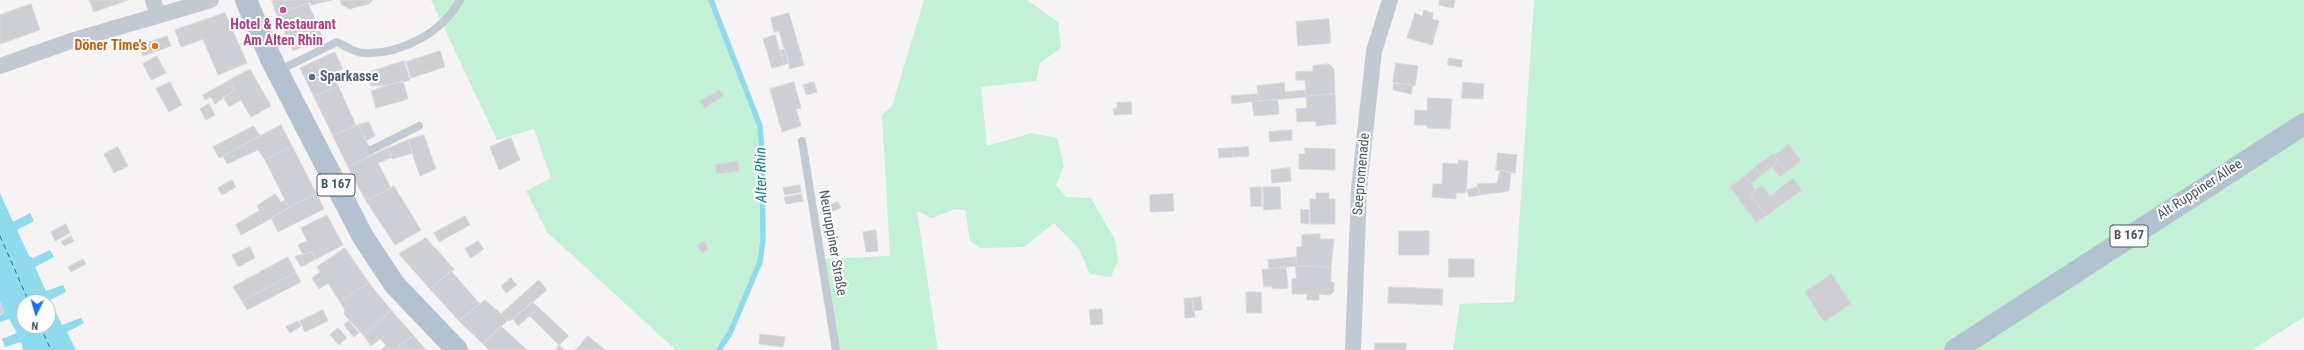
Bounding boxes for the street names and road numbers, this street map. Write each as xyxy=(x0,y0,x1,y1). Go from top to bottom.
street label: Seepromenade xyxy=(1350,132,1374,216)
street label: Alt Ruppiner Allee xyxy=(2154,156,2246,224)
road number: B 167 xyxy=(317,174,355,196)
street label: Neuruppiner Straße xyxy=(814,189,850,297)
road number: B 167 xyxy=(2110,225,2148,247)

